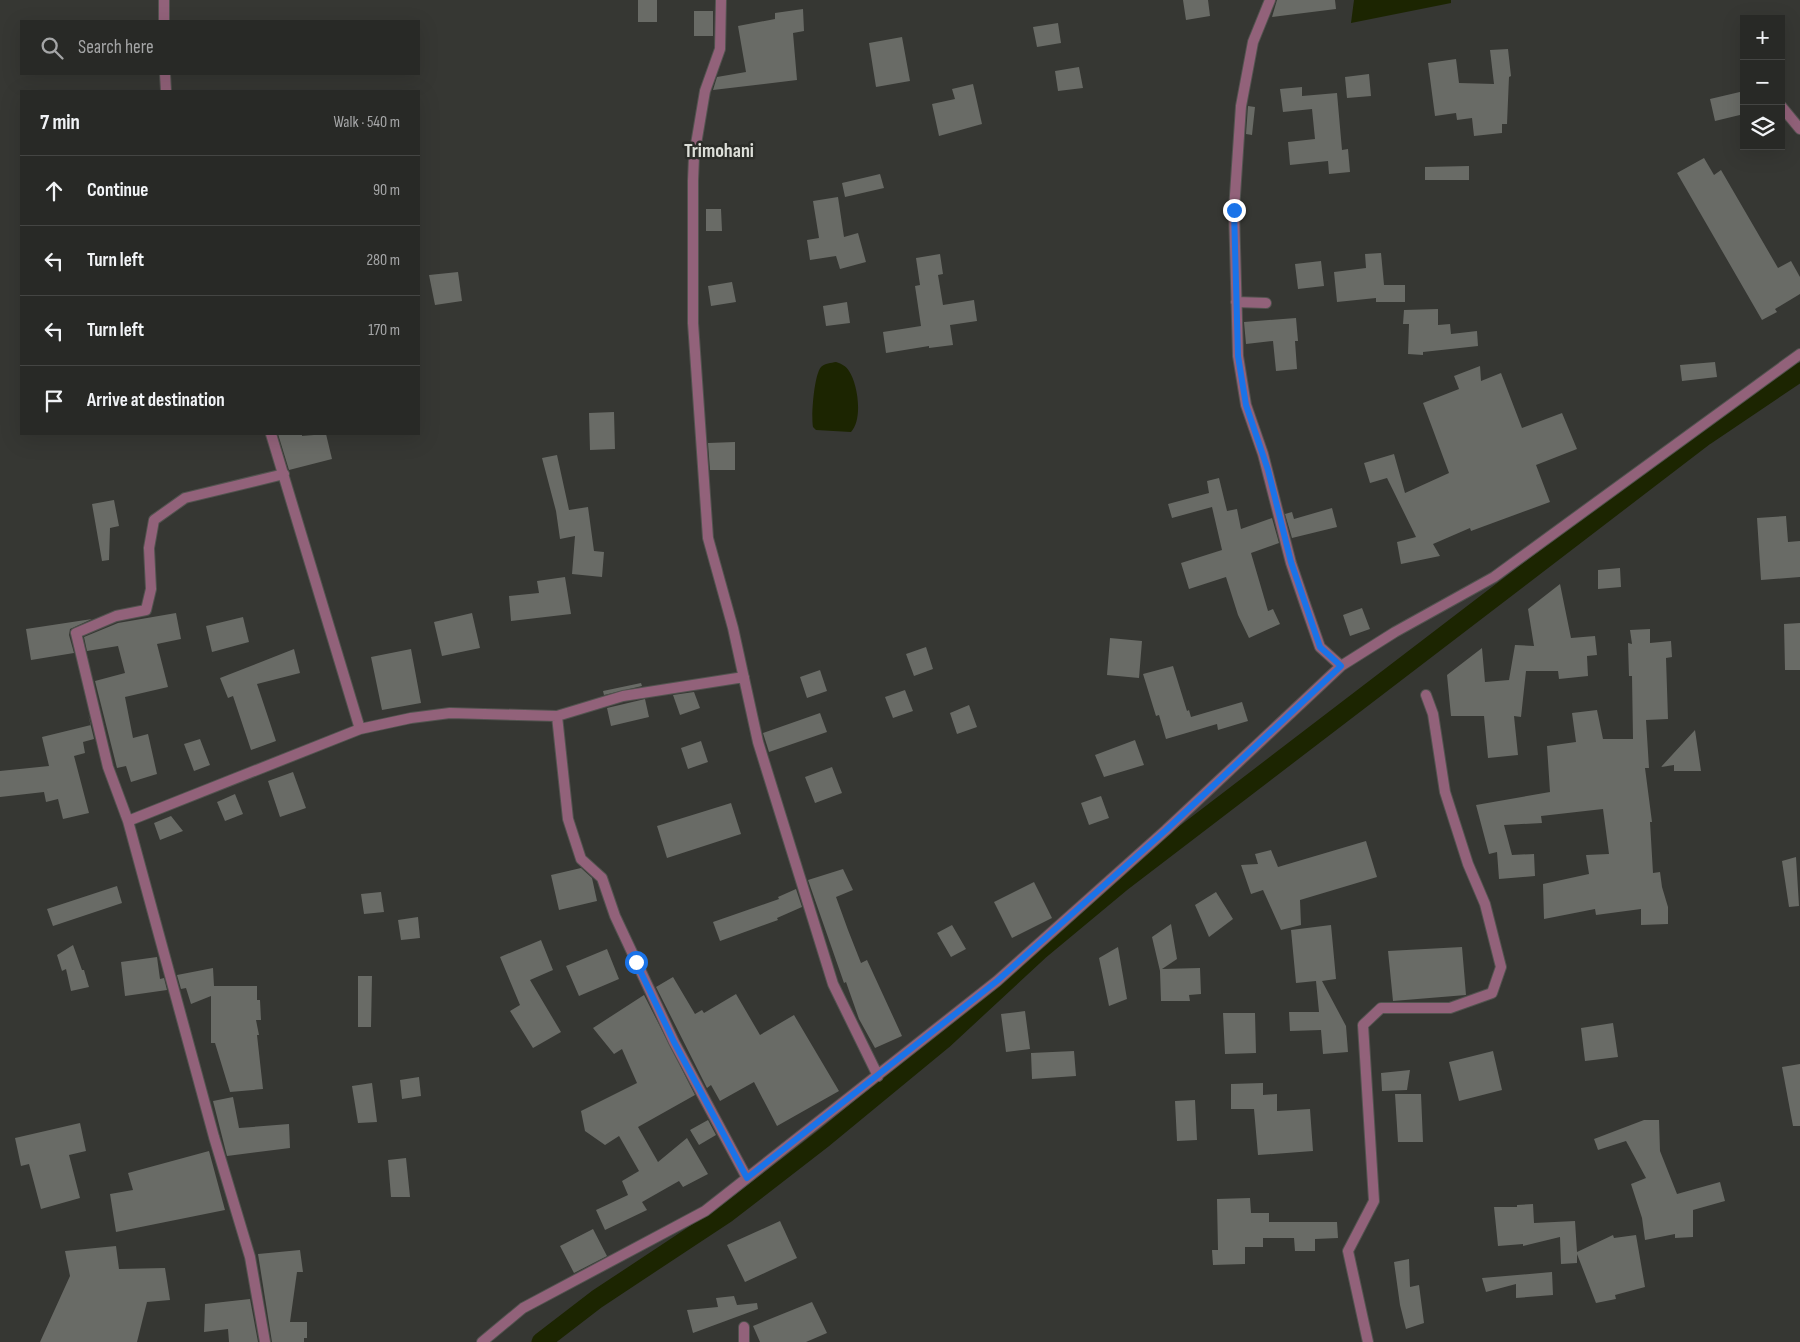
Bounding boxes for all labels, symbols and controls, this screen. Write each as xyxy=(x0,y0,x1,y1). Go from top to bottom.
map controls xyxy=(1740,15,1785,150)
button: + xyxy=(1740,15,1785,60)
search box xyxy=(20,20,420,75)
icon: search xyxy=(38,34,66,62)
text: Search here xyxy=(78,36,154,59)
button: − xyxy=(1740,60,1785,105)
button: layers xyxy=(1740,105,1785,150)
text: 7 min xyxy=(40,110,80,135)
text: Walk · 540 m xyxy=(333,113,400,132)
district label: Trimohani xyxy=(684,139,754,163)
icon: ahead xyxy=(40,177,68,205)
text: Continue xyxy=(87,179,148,202)
text: 90 m xyxy=(373,181,400,200)
route end xyxy=(1223,199,1246,222)
icon: left xyxy=(40,247,68,275)
text: Turn left xyxy=(87,249,144,272)
text: 280 m xyxy=(366,251,400,270)
icon: left xyxy=(40,317,68,345)
text: Turn left xyxy=(87,319,144,342)
text: 170 m xyxy=(368,321,400,340)
icon: arrive xyxy=(40,387,68,415)
text: Arrive at destination xyxy=(87,389,225,412)
route start xyxy=(625,951,648,974)

